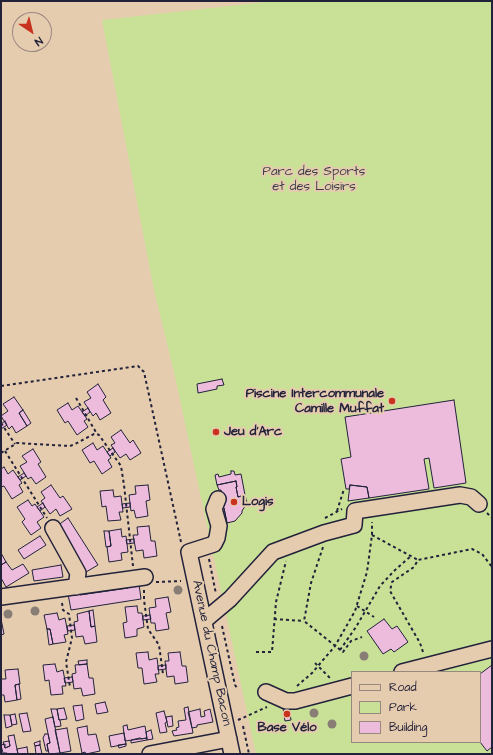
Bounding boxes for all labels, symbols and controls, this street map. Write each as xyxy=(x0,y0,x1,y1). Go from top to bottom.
north arrow xyxy=(12,12,52,52)
text: N xyxy=(31,33,46,50)
park label: Parc des Sports et des Loisirs xyxy=(263,164,365,195)
place label: Piscine Intercommunale Camille Muffat xyxy=(246,386,384,417)
marker: Piscine Intercommunale Camille Muffat xyxy=(387,396,397,406)
place label: Jeu d'Arc xyxy=(224,424,282,440)
marker: Jeu d'Arc xyxy=(211,427,221,437)
place label: Logis xyxy=(242,494,274,510)
marker: Logis xyxy=(229,497,239,507)
street label: Avenue du Champ Bacon xyxy=(188,579,234,727)
legend xyxy=(351,671,481,743)
text: Road xyxy=(389,679,417,696)
text: Park xyxy=(389,699,417,716)
marker: Base Vélo xyxy=(282,709,292,719)
text: Building xyxy=(389,719,427,736)
place label: Base Vélo xyxy=(257,720,317,736)

